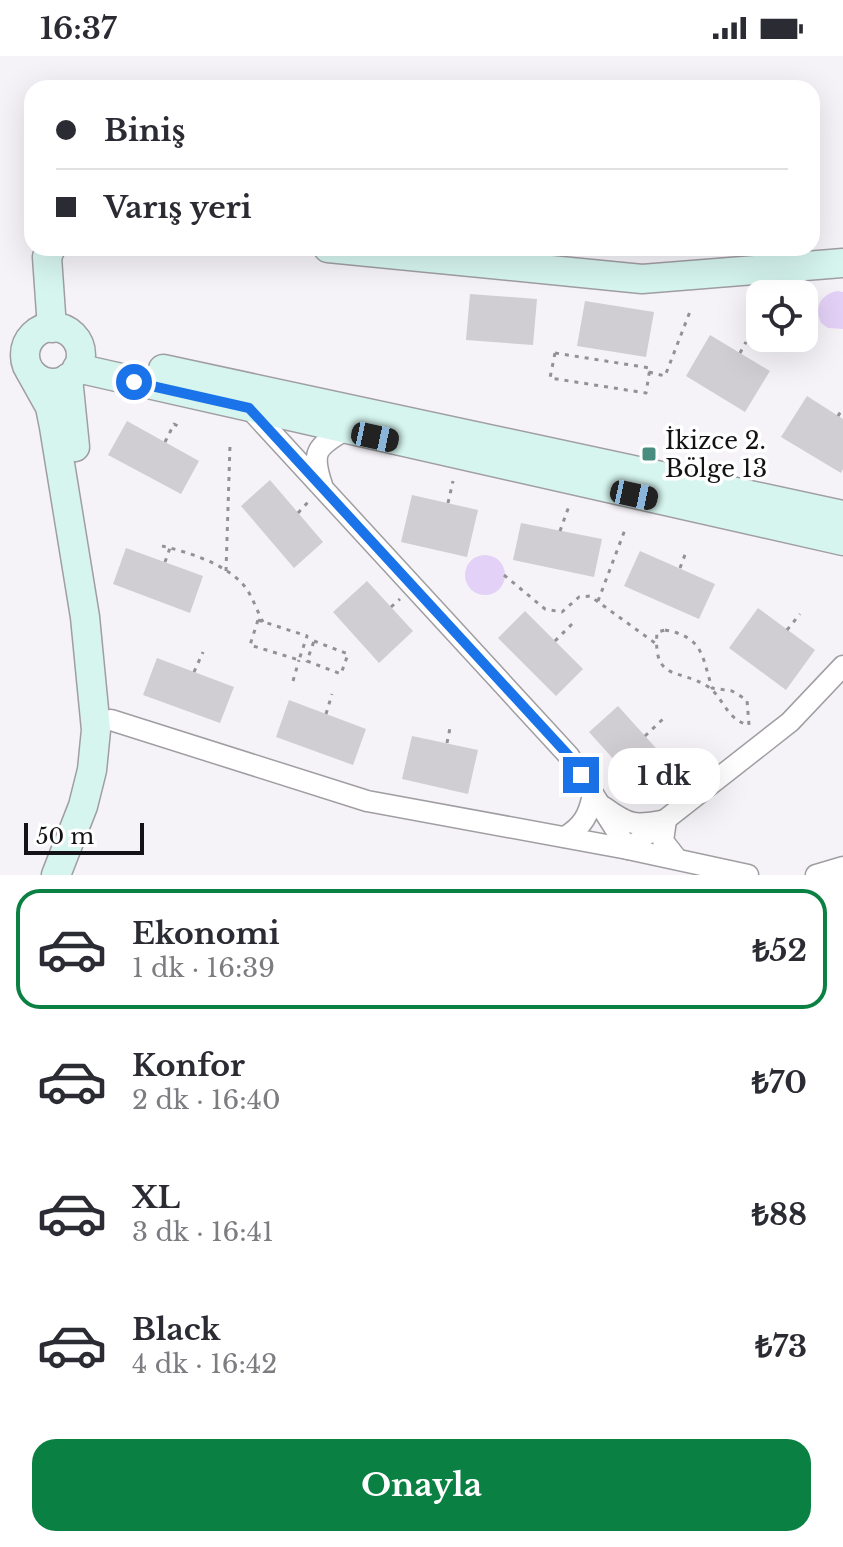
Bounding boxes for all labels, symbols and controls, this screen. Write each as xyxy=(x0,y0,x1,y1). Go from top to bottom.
text: 16:37 xyxy=(40,10,116,47)
text: Biniş xyxy=(104,112,185,149)
text: Varış yeri xyxy=(104,189,252,226)
map controls xyxy=(746,280,818,352)
button: locate xyxy=(746,280,818,352)
route start xyxy=(116,364,152,400)
car xyxy=(349,420,401,454)
place label: İkizce 2. Bölge 13 xyxy=(665,426,767,483)
marker: İkizce 2. Bölge 13 xyxy=(640,445,658,463)
car xyxy=(608,478,660,512)
callout: 1 dk xyxy=(609,747,721,803)
route end xyxy=(563,757,599,793)
text: 1 dk xyxy=(637,760,691,792)
scale bar xyxy=(24,819,144,855)
text: 50 m xyxy=(36,823,94,850)
icon: car xyxy=(36,913,108,985)
text: Ekonomi xyxy=(132,915,279,952)
text: ₺52 xyxy=(752,932,807,969)
text: 1 dk · 16:39 xyxy=(132,952,275,984)
icon: car xyxy=(36,1045,108,1117)
text: Konfor xyxy=(132,1047,245,1084)
text: ₺70 xyxy=(752,1064,807,1101)
text: 2 dk · 16:40 xyxy=(132,1084,281,1116)
icon: car xyxy=(36,1177,108,1249)
text: XL xyxy=(132,1179,180,1216)
text: ₺88 xyxy=(752,1196,807,1233)
text: 3 dk · 16:41 xyxy=(132,1216,274,1248)
icon: car xyxy=(36,1309,108,1381)
text: Black xyxy=(132,1311,220,1348)
text: ₺73 xyxy=(755,1328,807,1365)
text: 4 dk · 16:42 xyxy=(132,1348,277,1380)
button: Onayla xyxy=(32,1439,811,1531)

